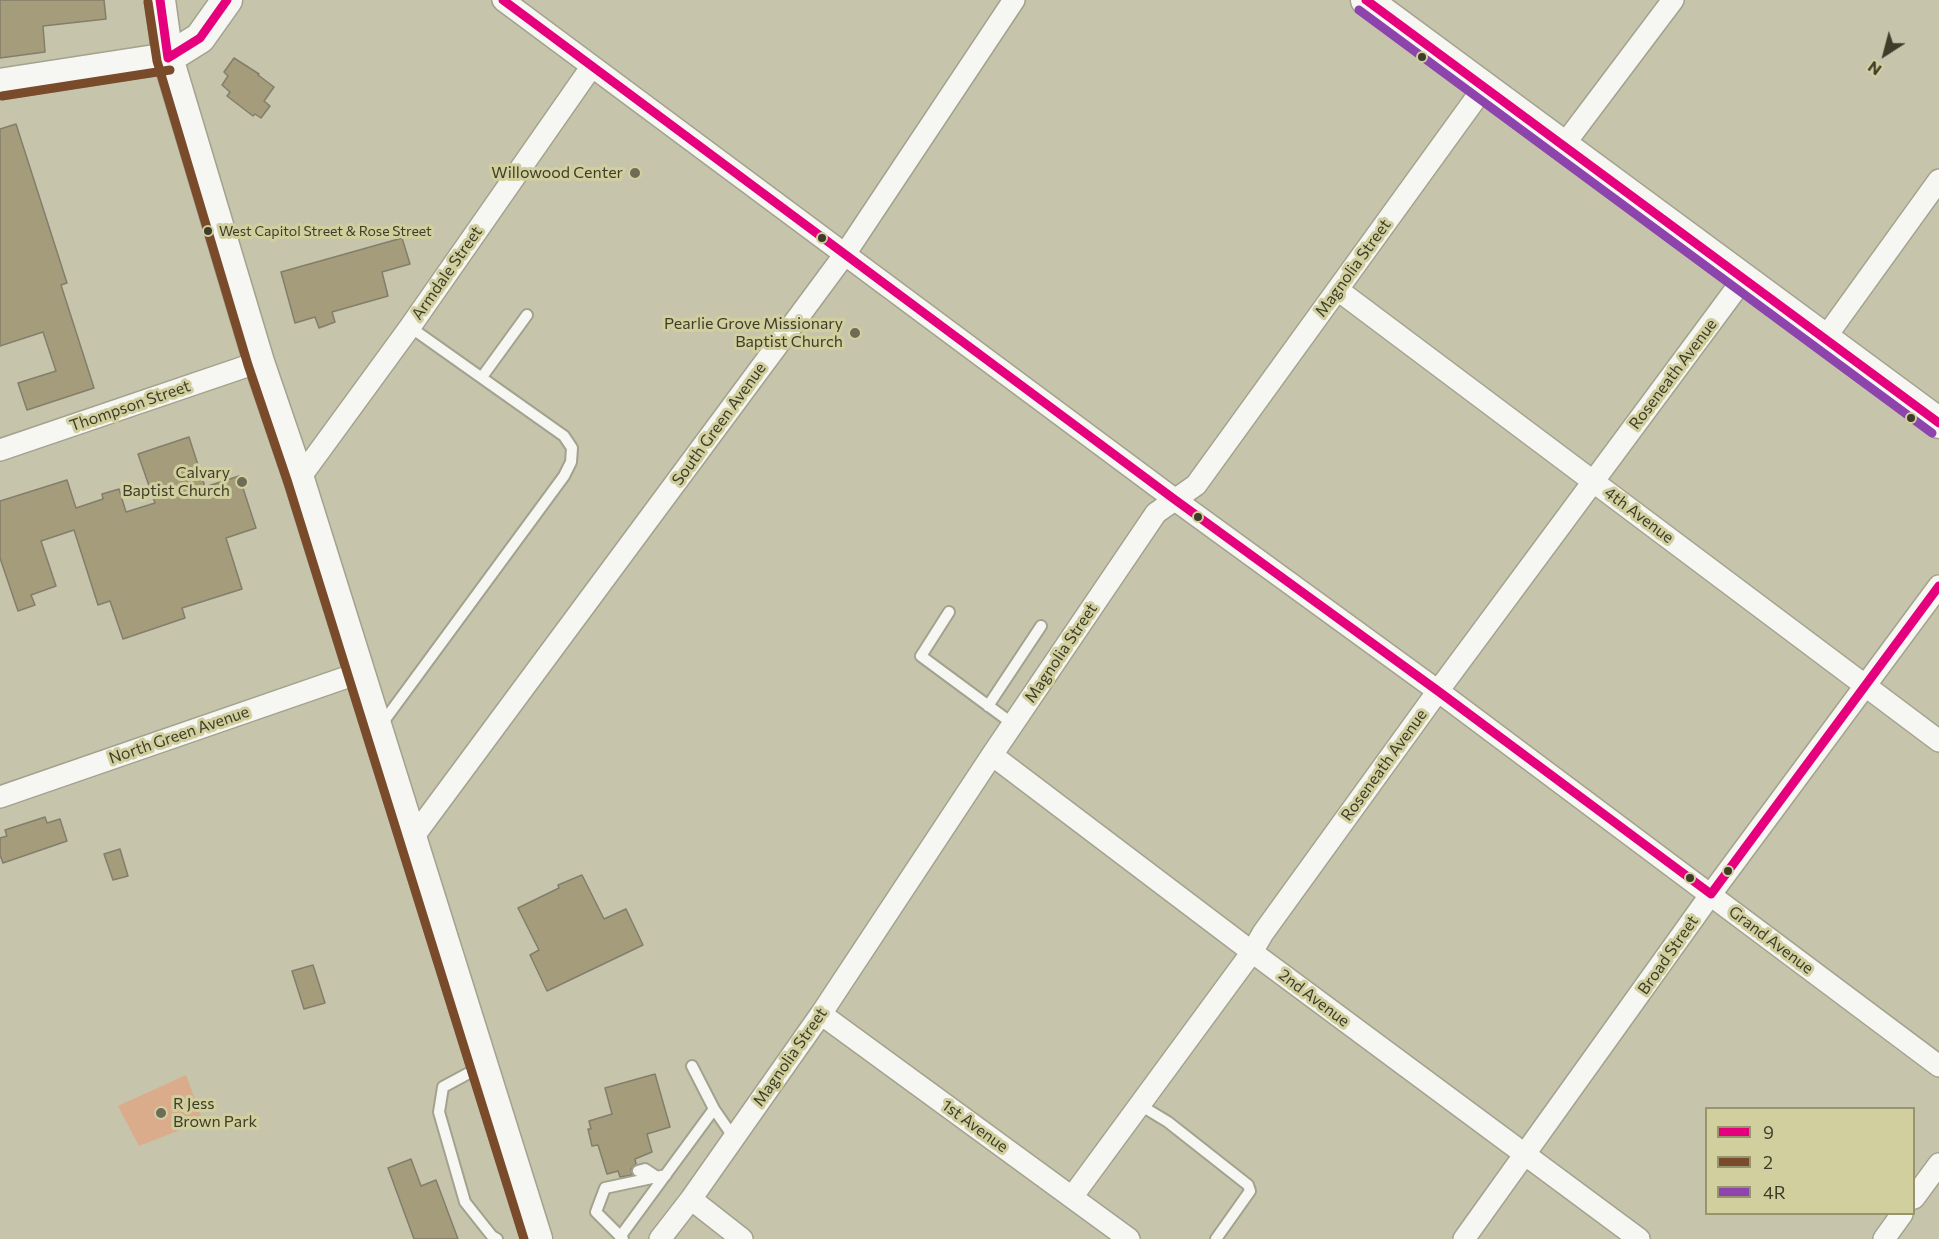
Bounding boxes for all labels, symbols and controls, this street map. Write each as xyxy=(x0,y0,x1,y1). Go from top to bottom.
north arrow xyxy=(1855,24,1915,84)
unlabelled marker xyxy=(1416,51,1428,63)
text: N xyxy=(1864,58,1885,80)
place label: Willowood Center xyxy=(491,163,623,183)
marker: Willowood Center xyxy=(628,166,642,180)
street label: Magnolia Street xyxy=(1311,216,1395,320)
place label: West Capitol Street & Rose Street xyxy=(219,223,432,239)
street label: Armdale Street xyxy=(408,223,486,323)
marker: West Capitol Street & Rose Street xyxy=(202,225,214,237)
unlabelled marker xyxy=(816,232,828,244)
place label: Pearlie Grove Missionary Baptist Church xyxy=(664,314,843,352)
street label: Roseneath Avenue xyxy=(1625,315,1721,433)
marker: Pearlie Grove Missionary Baptist Church xyxy=(848,326,862,340)
street label: South Green Avenue xyxy=(668,359,770,489)
street label: Thompson Street xyxy=(67,376,193,436)
unlabelled marker xyxy=(1905,412,1917,424)
place label: Calvary Baptist Church xyxy=(122,463,230,501)
marker: Calvary Baptist Church xyxy=(235,475,249,489)
street label: 4th Avenue xyxy=(1601,483,1677,547)
unlabelled marker xyxy=(1192,511,1204,523)
street label: Magnolia Street xyxy=(1021,600,1101,706)
street label: North Green Avenue xyxy=(106,702,252,768)
street label: Roseneath Avenue xyxy=(1337,705,1431,825)
unlabelled marker xyxy=(1722,865,1734,877)
unlabelled marker xyxy=(1684,872,1696,884)
street label: Grand Avenue xyxy=(1725,902,1817,978)
street label: Broad Street xyxy=(1634,912,1702,998)
street label: 2nd Avenue xyxy=(1275,965,1353,1031)
street label: Magnolia Street xyxy=(749,1004,831,1110)
place label: R Jess Brown Park xyxy=(173,1094,257,1132)
street label: 1st Avenue xyxy=(938,1096,1012,1156)
marker: R Jess Brown Park xyxy=(154,1106,168,1120)
legend xyxy=(1705,1107,1915,1215)
text: 9 xyxy=(1763,1121,1774,1143)
text: 2 xyxy=(1763,1151,1773,1173)
text: 4R xyxy=(1763,1181,1786,1203)

